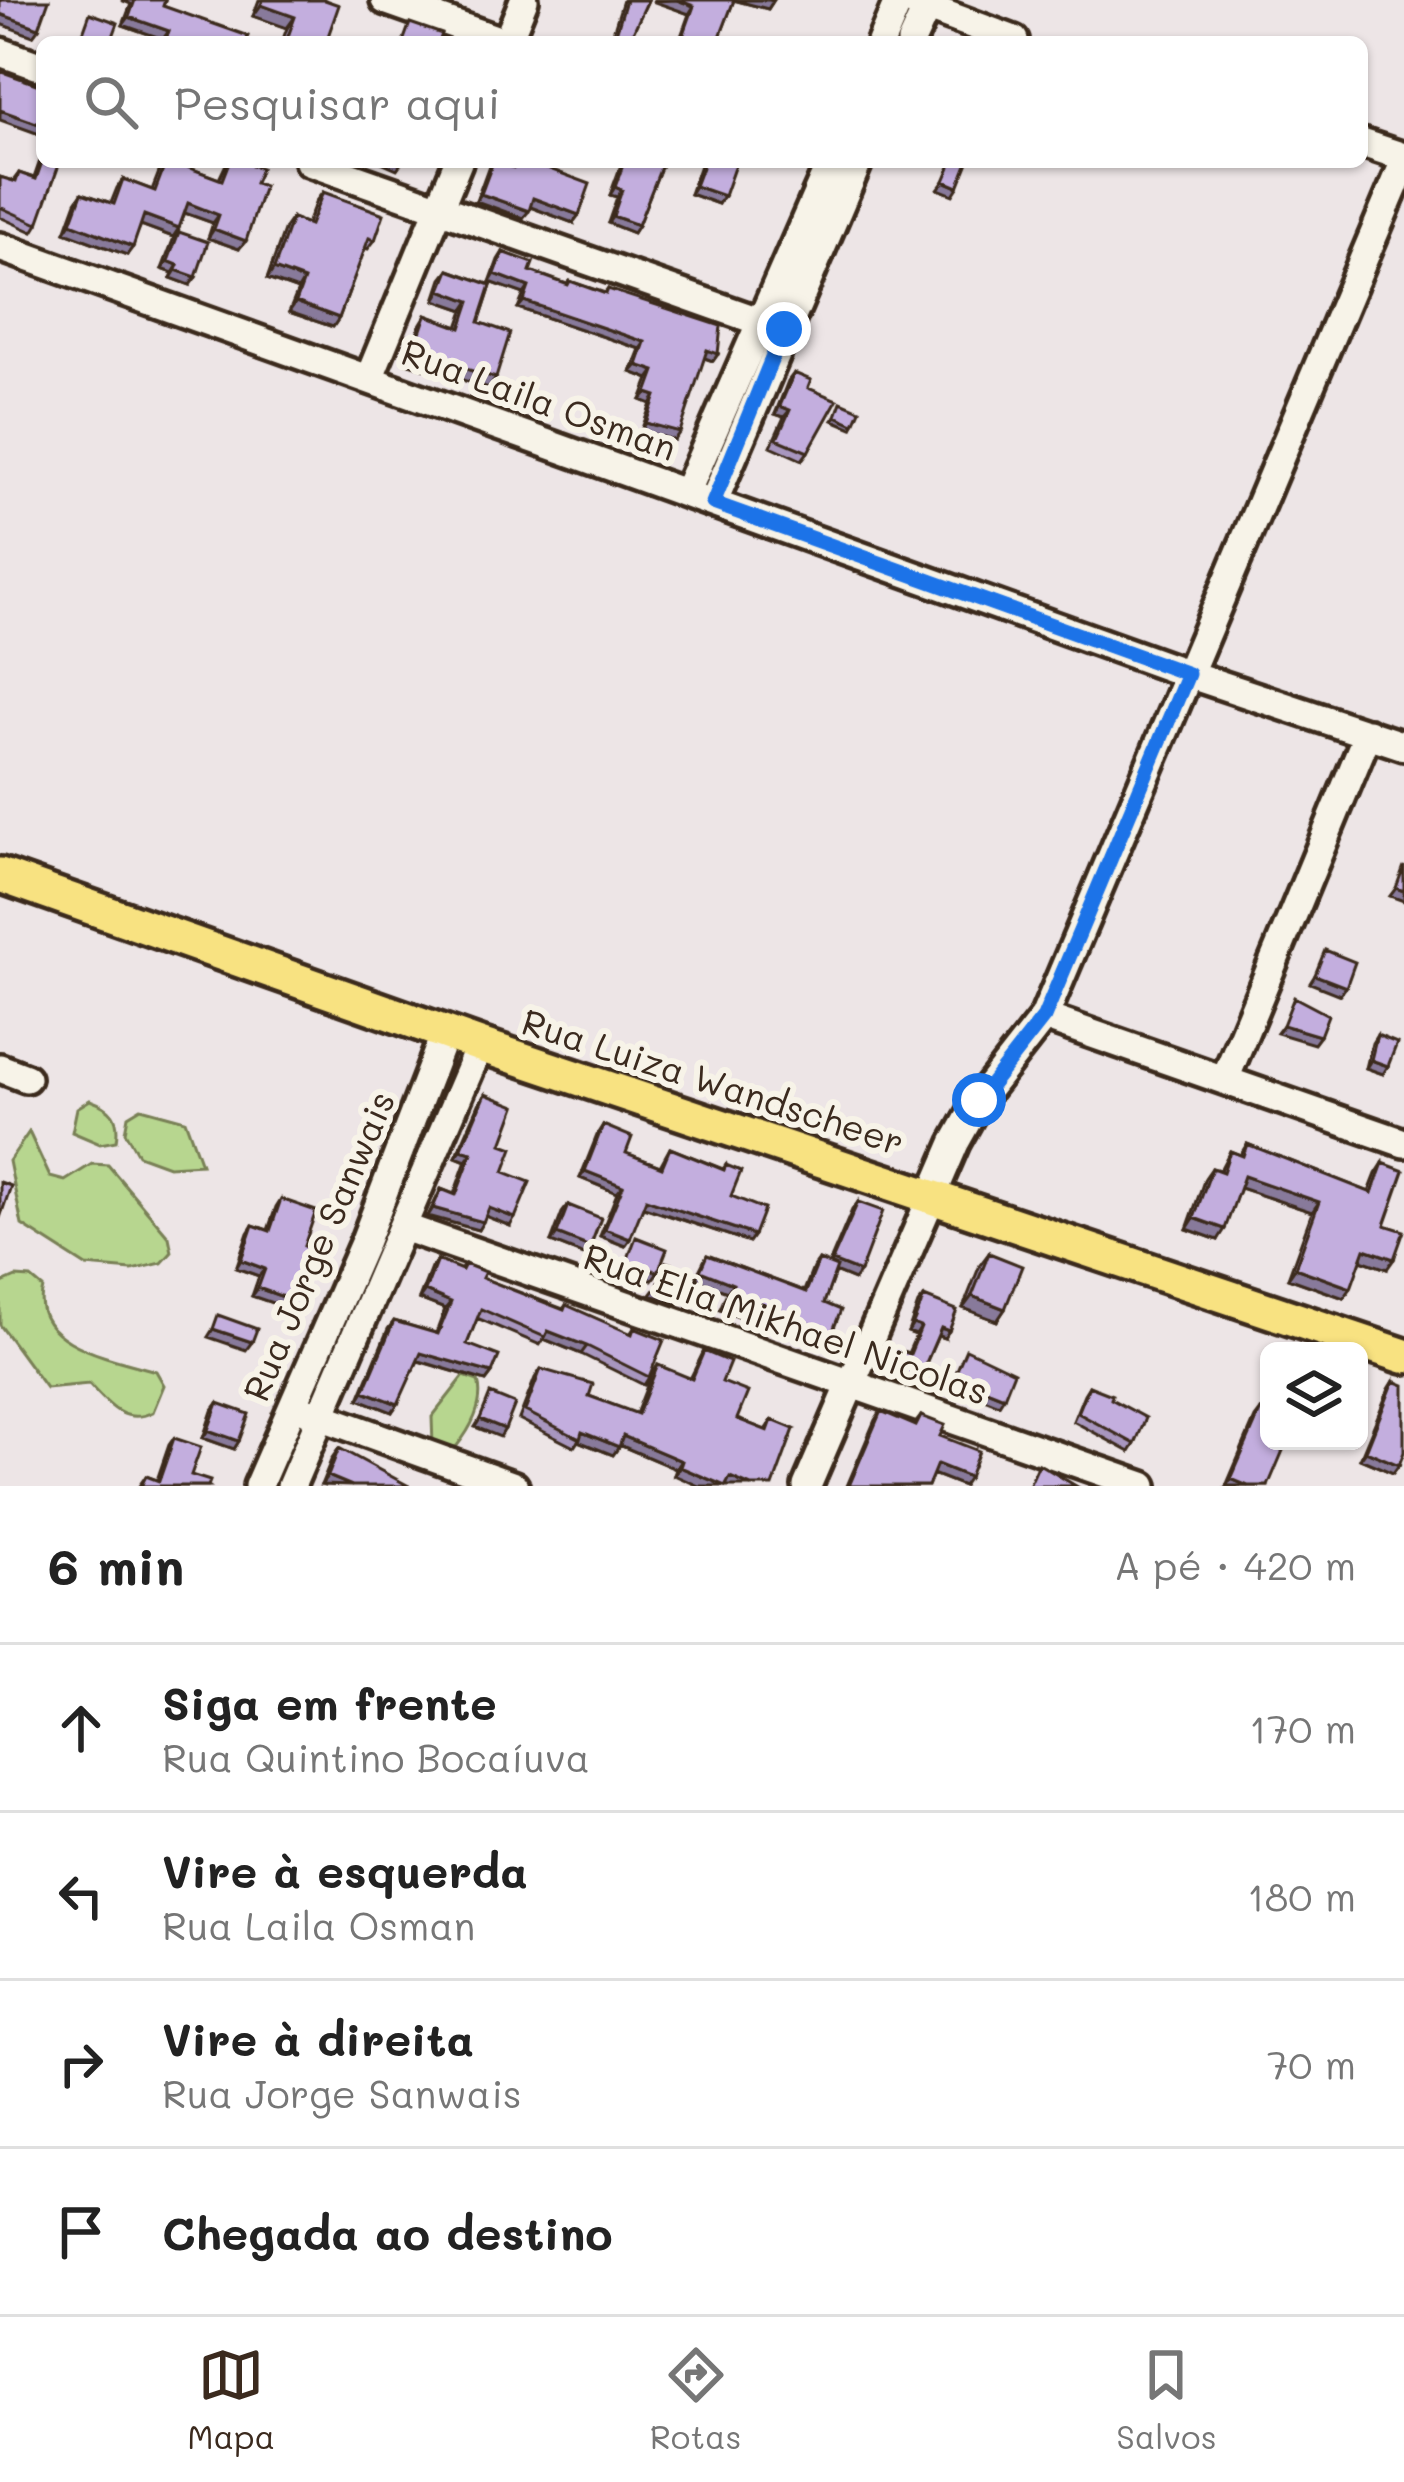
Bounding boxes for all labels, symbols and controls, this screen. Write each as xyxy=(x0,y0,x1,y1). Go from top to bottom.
search box xyxy=(36,36,1368,168)
icon: search xyxy=(78,69,144,135)
text: Pesquisar aqui xyxy=(174,73,501,131)
route end xyxy=(757,302,811,356)
street label: Rua Laila Osman xyxy=(396,327,683,470)
street label: Rua Luiza Wandscheer xyxy=(517,997,910,1165)
route start xyxy=(952,1073,1006,1127)
street label: Rua Jorge Sanwais xyxy=(231,1083,404,1407)
street label: Rua Elia Mikhael Nicolas xyxy=(578,1231,995,1414)
map controls xyxy=(1260,1342,1368,1450)
button: layers xyxy=(1260,1342,1368,1450)
text: 6 min xyxy=(48,1531,184,1598)
text: A pé · 420 m xyxy=(1114,1539,1356,1590)
text: Siga em frente xyxy=(162,1673,497,1731)
icon: ahead xyxy=(48,1695,114,1761)
text: 170 m xyxy=(1249,1702,1356,1753)
text: Rua Quintino Bocaíuva xyxy=(162,1731,590,1782)
text: Vire à esquerda xyxy=(162,1841,528,1899)
icon: left xyxy=(48,1863,114,1929)
text: 180 m xyxy=(1247,1870,1356,1921)
text: Rua Laila Osman xyxy=(162,1899,475,1950)
text: Vire à direita xyxy=(162,2009,474,2067)
icon: right xyxy=(48,2031,114,2097)
text: 70 m xyxy=(1267,2038,1356,2089)
text: Rua Jorge Sanwais xyxy=(162,2067,522,2118)
icon: arrive xyxy=(48,2199,114,2265)
text: Chegada ao destino xyxy=(162,2203,613,2261)
tab: Mapa xyxy=(187,2342,275,2457)
tab: Rotas xyxy=(650,2342,742,2457)
tab: Salvos xyxy=(1116,2342,1217,2457)

